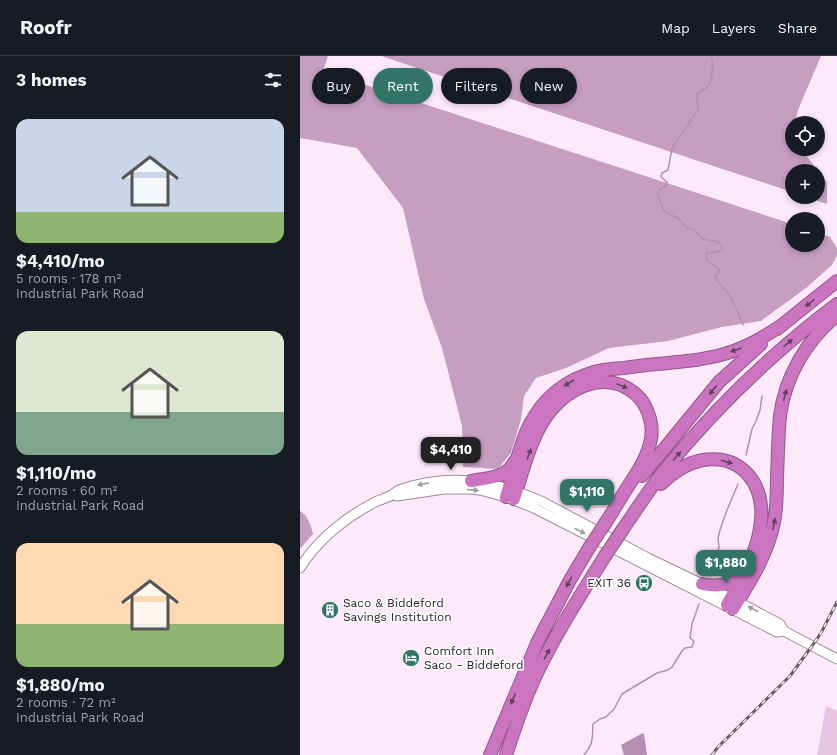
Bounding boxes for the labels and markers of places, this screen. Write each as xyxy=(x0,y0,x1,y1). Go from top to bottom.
pin: $4,410 xyxy=(418,437,484,471)
pin: $1,110 xyxy=(554,479,620,513)
pin: $1,880 xyxy=(693,550,759,584)
bus stop icon: EXIT 36 xyxy=(634,573,654,593)
place label: EXIT 36 xyxy=(587,576,631,590)
place label: Saco & Biddeford Savings Institution xyxy=(343,596,452,624)
building icon: Saco & Biddeford Savings Institution xyxy=(320,600,340,620)
place label: Comfort Inn Saco - Biddeford xyxy=(424,644,524,672)
hotel icon: Comfort Inn Saco - Biddeford xyxy=(401,648,421,668)

